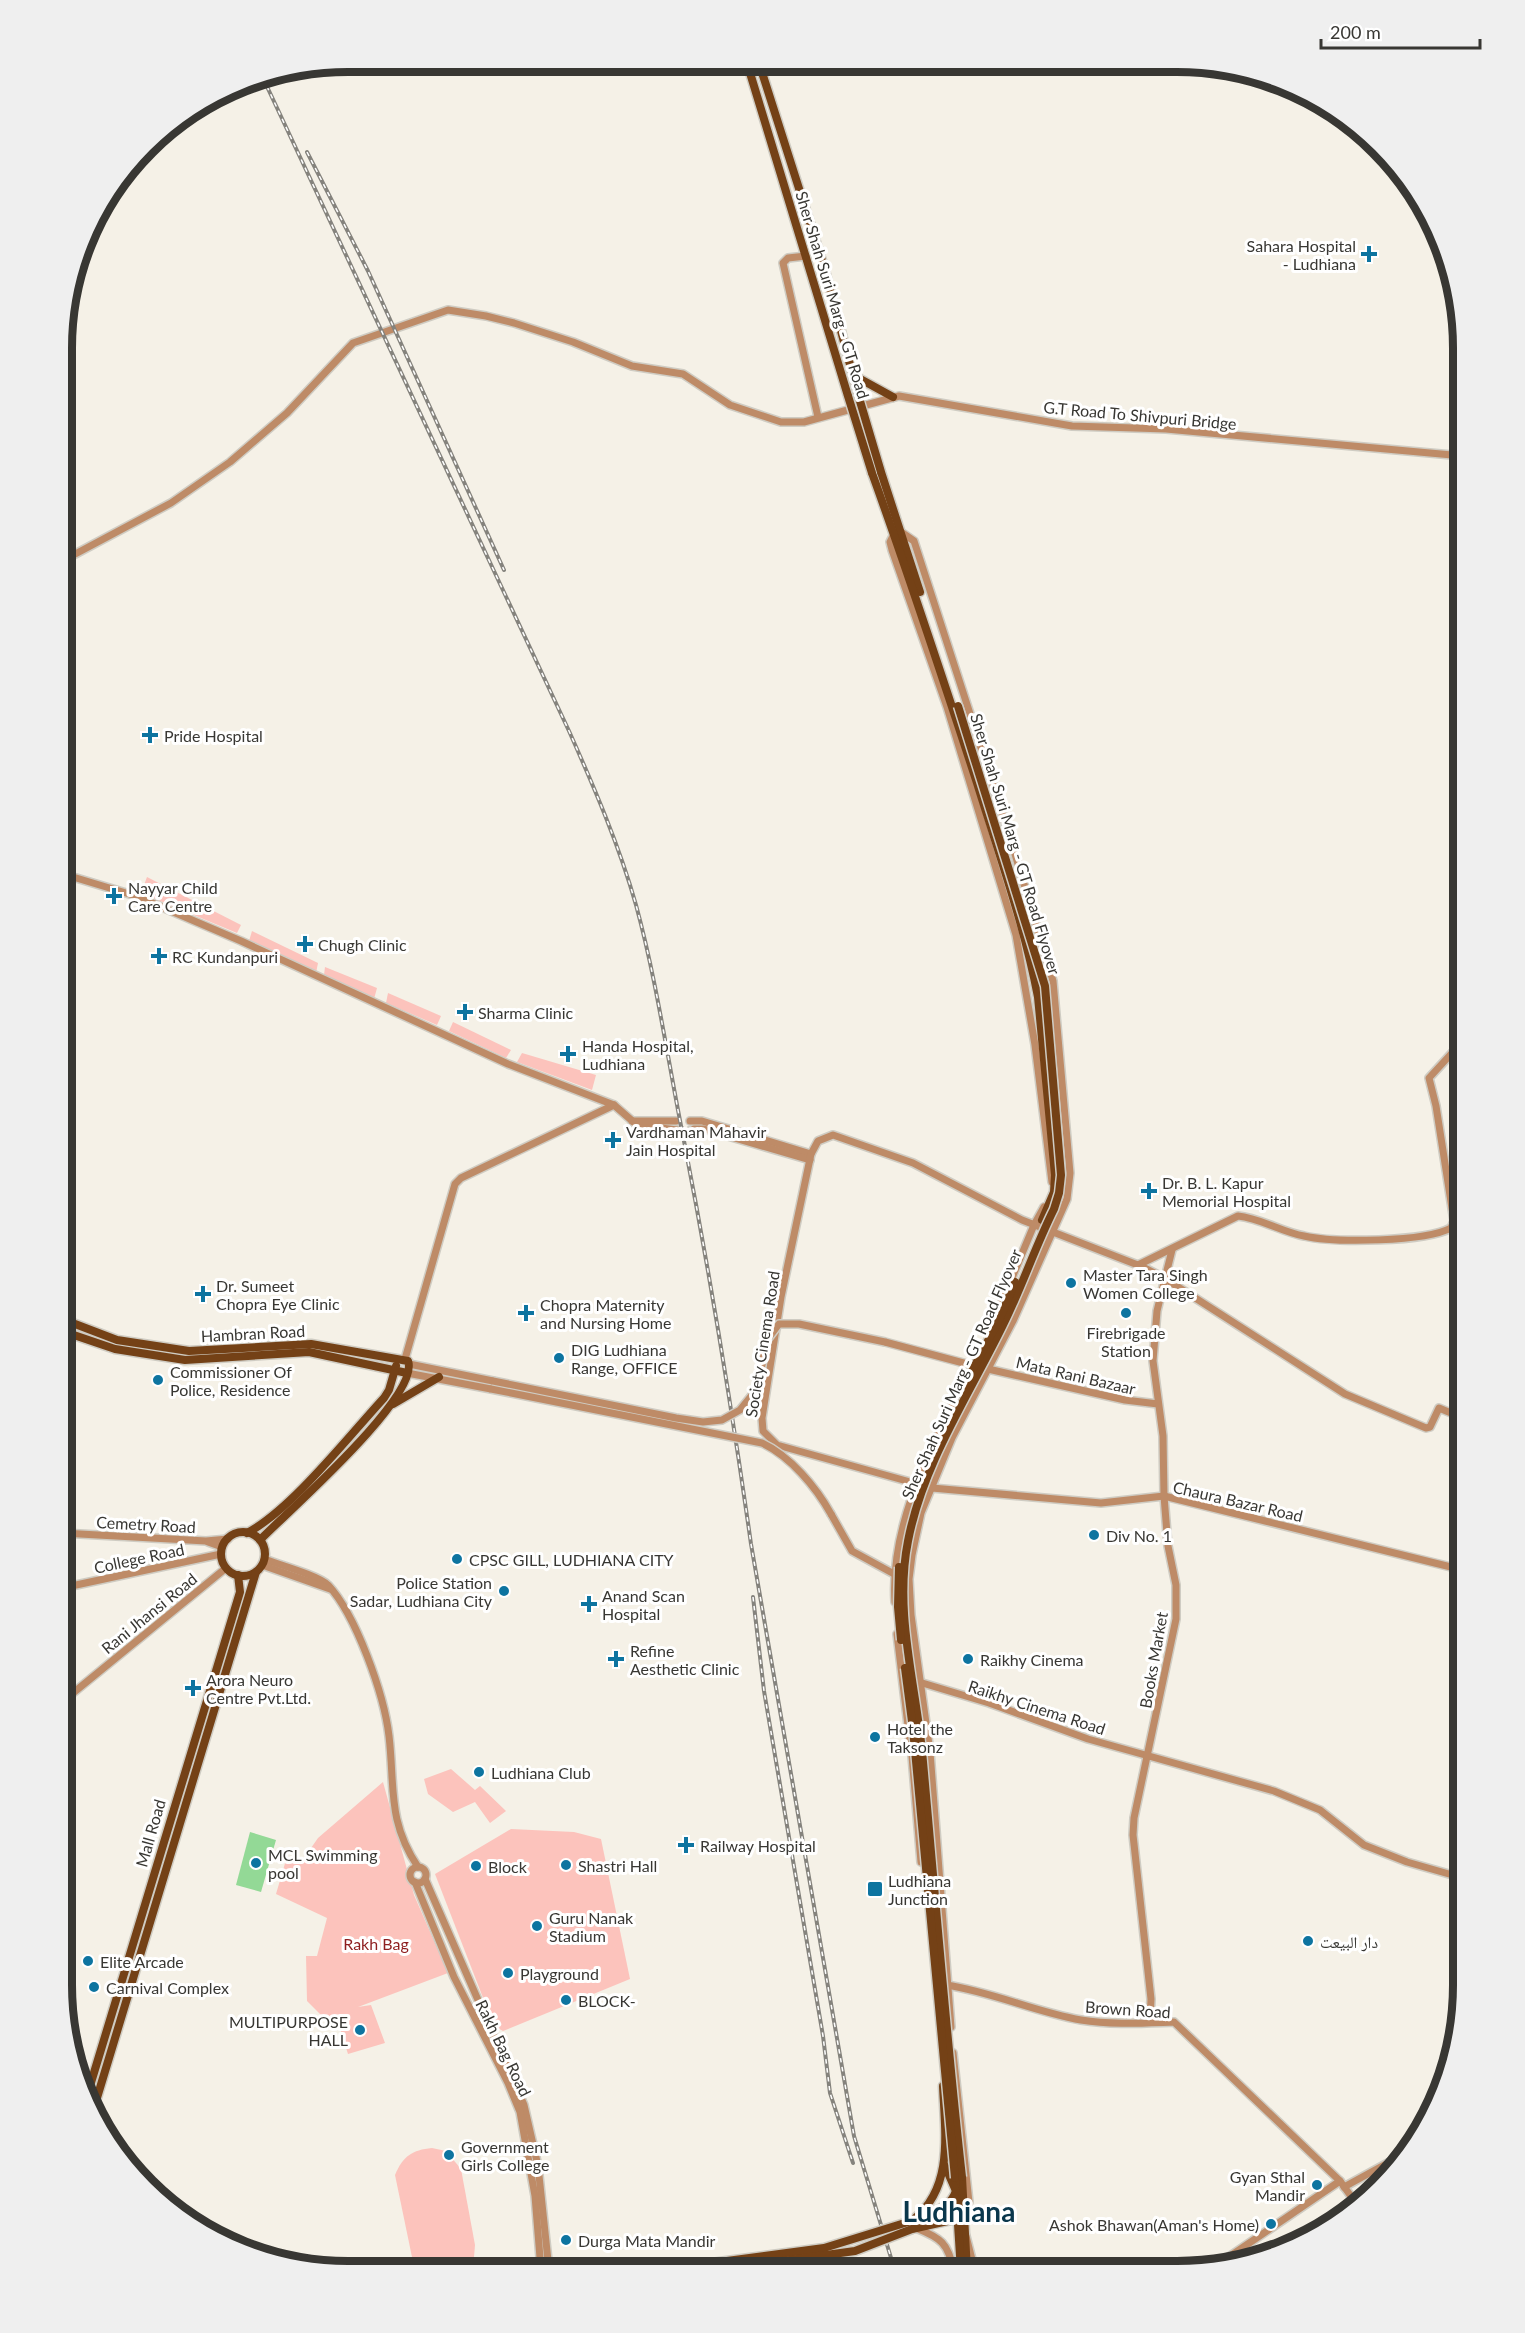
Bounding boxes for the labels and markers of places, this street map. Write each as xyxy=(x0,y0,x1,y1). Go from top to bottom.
place label: Sahara Hospital - Ludhiana xyxy=(1247,236,1356,273)
marker: Sahara Hospital - Ludhiana xyxy=(1360,245,1378,263)
marker: Pride Hospital xyxy=(141,726,159,744)
place label: Pride Hospital xyxy=(164,726,263,745)
place label: Nayyar Child Care Centre xyxy=(128,878,218,915)
marker: Nayyar Child Care Centre xyxy=(105,887,123,905)
marker: Chugh Clinic xyxy=(296,935,314,953)
place label: Chugh Clinic xyxy=(318,935,407,954)
marker: RC Kundanpuri xyxy=(150,947,168,965)
place label: RC Kundanpuri xyxy=(172,947,278,966)
marker: Sharma Clinic xyxy=(456,1003,474,1021)
place label: Sharma Clinic xyxy=(478,1003,574,1022)
place label: Handa Hospital, Ludhiana xyxy=(582,1036,694,1073)
marker: Handa Hospital, Ludhiana xyxy=(559,1045,577,1063)
place label: Vardhaman Mahavir Jain Hospital xyxy=(626,1122,766,1159)
marker: Vardhaman Mahavir Jain Hospital xyxy=(604,1131,622,1149)
place label: Dr. B. L. Kapur Memorial Hospital xyxy=(1162,1173,1291,1210)
marker: Dr. B. L. Kapur Memorial Hospital xyxy=(1140,1182,1158,1200)
place label: Master Tara Singh Women College xyxy=(1083,1265,1208,1302)
place label: Dr. Sumeet Chopra Eye Clinic xyxy=(216,1276,340,1313)
marker: Master Tara Singh Women College xyxy=(1064,1276,1078,1290)
marker: Dr. Sumeet Chopra Eye Clinic xyxy=(194,1285,212,1303)
place label: Chopra Maternity and Nursing Home xyxy=(540,1295,671,1332)
marker: Chopra Maternity and Nursing Home xyxy=(517,1304,535,1322)
marker: Firebrigade Station xyxy=(1119,1306,1133,1320)
place label: Firebrigade Station xyxy=(1086,1323,1166,1360)
place label: DIG Ludhiana Range, OFFICE xyxy=(571,1340,677,1377)
marker: DIG Ludhiana Range, OFFICE xyxy=(552,1351,566,1365)
place label: Commissioner Of Police, Residence xyxy=(170,1362,292,1399)
marker: Commissioner Of Police, Residence xyxy=(151,1373,165,1387)
place label: Div No. 1 xyxy=(1106,1526,1172,1545)
marker: Div No. 1 xyxy=(1087,1528,1101,1542)
place label: CPSC GILL, LUDHIANA CITY xyxy=(469,1550,674,1569)
marker: CPSC GILL, LUDHIANA CITY xyxy=(450,1552,464,1566)
place label: Police Station Sadar, Ludhiana City xyxy=(350,1573,493,1610)
marker: Police Station Sadar, Ludhiana City xyxy=(497,1584,511,1598)
place label: Anand Scan Hospital xyxy=(602,1586,685,1623)
marker: Anand Scan Hospital xyxy=(580,1595,598,1613)
place label: Refine Aesthetic Clinic xyxy=(630,1641,740,1678)
marker: Refine Aesthetic Clinic xyxy=(607,1650,625,1668)
place label: Raikhy Cinema xyxy=(980,1650,1084,1669)
marker: Raikhy Cinema xyxy=(961,1652,975,1666)
place label: Arora Neuro Centre Pvt.Ltd. xyxy=(206,1670,311,1707)
marker: Arora Neuro Centre Pvt.Ltd. xyxy=(184,1679,202,1697)
place label: Hotel the Taksonz xyxy=(887,1719,953,1756)
marker: Hotel the Taksonz xyxy=(868,1730,882,1744)
place label: Ludhiana Club xyxy=(491,1763,591,1782)
marker: Ludhiana Club xyxy=(472,1765,486,1779)
marker: Railway Hospital xyxy=(677,1836,695,1854)
place label: Railway Hospital xyxy=(700,1836,816,1855)
place label: MCL Swimming pool xyxy=(268,1845,378,1882)
marker: MCL Swimming pool xyxy=(249,1856,263,1870)
place label: Shastri Hall xyxy=(578,1856,657,1875)
place label: Block xyxy=(488,1857,528,1876)
marker: Shastri Hall xyxy=(559,1858,573,1872)
marker: Block xyxy=(469,1859,483,1873)
place label: Ludhiana Junction xyxy=(888,1871,951,1908)
marker: Ludhiana Junction xyxy=(866,1880,884,1898)
place label: Guru Nanak Stadium xyxy=(549,1908,634,1945)
marker: Guru Nanak Stadium xyxy=(530,1919,544,1933)
place label: دار البیعت xyxy=(1320,1932,1378,1952)
marker: دار البیعت xyxy=(1301,1934,1315,1948)
place label: Elite Arcade xyxy=(100,1952,184,1971)
marker: Elite Arcade xyxy=(81,1954,95,1968)
place label: Playground xyxy=(520,1964,599,1983)
marker: Playground xyxy=(501,1966,515,1980)
place label: Carnival Complex xyxy=(106,1978,229,1997)
marker: Carnival Complex xyxy=(87,1980,101,1994)
place label: BLOCK- xyxy=(578,1991,636,2010)
marker: BLOCK- xyxy=(559,1993,573,2007)
place label: MULTIPURPOSE HALL xyxy=(229,2012,348,2049)
marker: MULTIPURPOSE HALL xyxy=(353,2023,367,2037)
place label: Government Girls College xyxy=(461,2137,549,2174)
marker: Government Girls College xyxy=(442,2148,456,2162)
place label: Gyan Sthal Mandir xyxy=(1230,2167,1305,2204)
marker: Gyan Sthal Mandir xyxy=(1310,2178,1324,2192)
place label: Ashok Bhawan(Aman's Home) xyxy=(1049,2215,1259,2234)
marker: Ashok Bhawan(Aman's Home) xyxy=(1264,2217,1278,2231)
place label: Durga Mata Mandir xyxy=(578,2231,716,2250)
marker: Durga Mata Mandir xyxy=(559,2233,573,2247)

